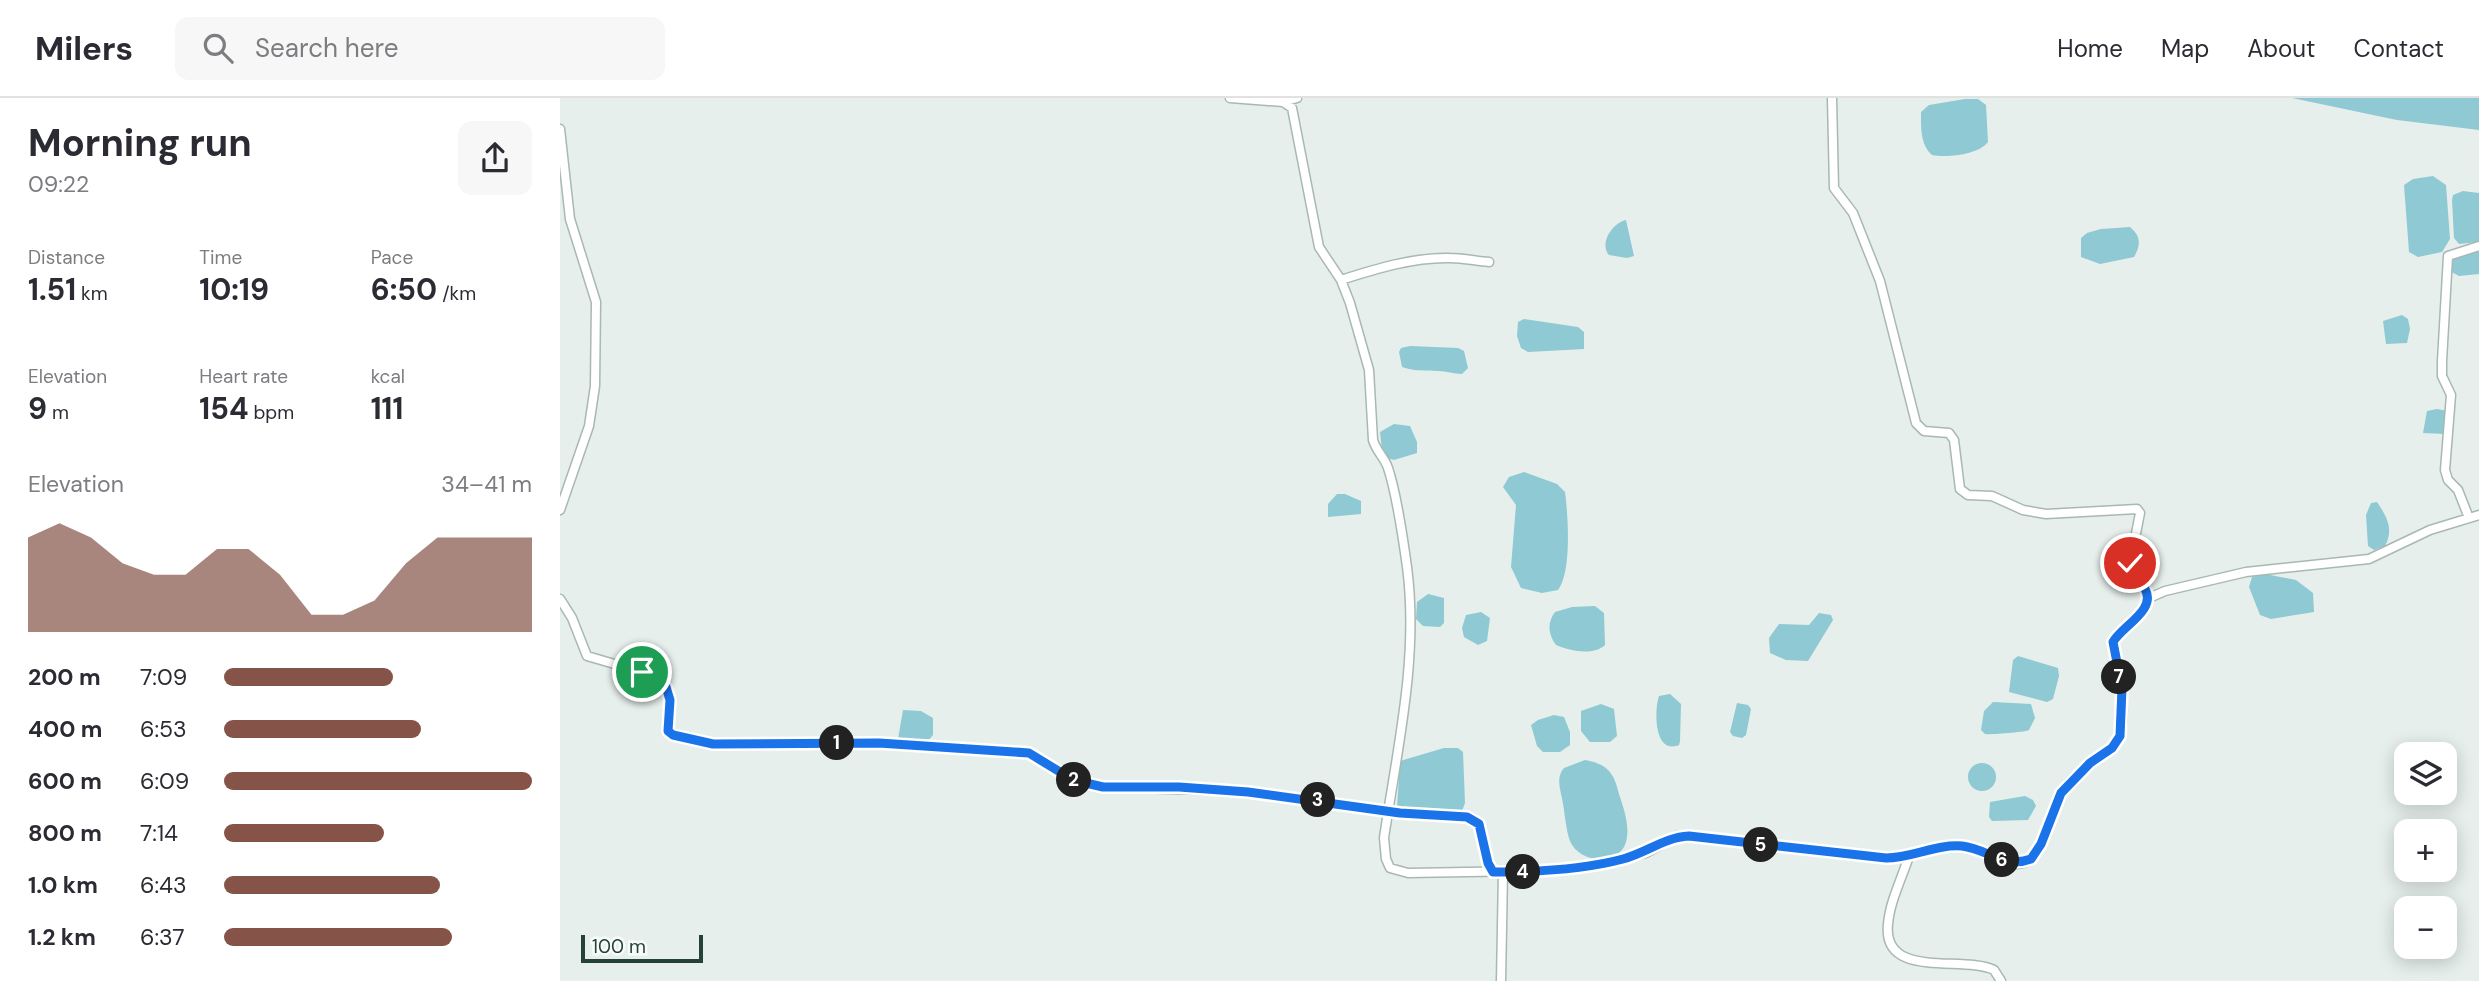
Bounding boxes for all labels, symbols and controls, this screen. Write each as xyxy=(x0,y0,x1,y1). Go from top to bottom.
search box xyxy=(175,17,665,80)
text: Milers xyxy=(35,27,133,70)
icon: search xyxy=(199,29,237,67)
text: Search here xyxy=(255,31,398,65)
text: Home xyxy=(2057,33,2123,64)
text: Map xyxy=(2161,33,2209,64)
text: About xyxy=(2247,33,2316,64)
text: Contact xyxy=(2354,33,2444,64)
text: Morning run xyxy=(28,118,252,168)
button: share xyxy=(458,121,532,195)
text: 09:22 xyxy=(28,169,89,199)
text: Distance xyxy=(28,245,105,270)
text: Time xyxy=(199,245,242,270)
text: Pace xyxy=(371,245,413,270)
text: 1.51 xyxy=(28,270,76,309)
text: 10:19 xyxy=(199,270,269,309)
text: 6:50 xyxy=(371,270,437,309)
text: km xyxy=(76,281,108,306)
text: /km xyxy=(437,281,476,306)
text: Elevation xyxy=(28,364,107,389)
text: Heart rate xyxy=(199,364,288,389)
text: kcal xyxy=(371,364,405,389)
text: 9 xyxy=(28,389,47,428)
text: 154 xyxy=(199,389,248,428)
text: 111 xyxy=(371,389,403,428)
text: m xyxy=(47,400,69,425)
text: bpm xyxy=(248,400,294,425)
text: Elevation xyxy=(28,469,124,499)
text: 34–41 m xyxy=(441,469,532,499)
pin xyxy=(2100,533,2160,593)
icon: check xyxy=(2111,544,2149,582)
pin xyxy=(612,642,672,702)
icon: arrive xyxy=(623,653,661,691)
pin: 7 xyxy=(2102,660,2136,694)
text: 200 m xyxy=(28,662,101,692)
text: 7:09 xyxy=(140,662,187,692)
text: 7 xyxy=(2113,664,2124,689)
text: 400 m xyxy=(28,714,102,744)
text: 6:53 xyxy=(140,714,187,744)
pin: 1 xyxy=(820,726,854,760)
text: 1 xyxy=(833,730,840,755)
map controls xyxy=(2394,742,2457,959)
button: layers xyxy=(2394,742,2457,805)
pin: 2 xyxy=(1056,762,1092,798)
text: 600 m xyxy=(28,766,102,796)
text: 6:09 xyxy=(140,766,189,796)
text: 2 xyxy=(1068,767,1079,792)
pin: 3 xyxy=(1300,782,1336,818)
text: 3 xyxy=(1312,787,1323,812)
text: 800 m xyxy=(28,818,102,848)
text: 7:14 xyxy=(140,818,178,848)
button: + xyxy=(2394,819,2457,882)
pin: 5 xyxy=(1744,828,1778,862)
text: 5 xyxy=(1755,832,1766,857)
pin: 6 xyxy=(1984,842,2020,878)
text: 6 xyxy=(1995,847,2008,872)
pin: 4 xyxy=(1506,854,1541,890)
text: 4 xyxy=(1516,859,1529,884)
text: 1.0 km xyxy=(28,870,98,900)
text: 6:43 xyxy=(140,870,187,900)
button: − xyxy=(2394,896,2457,959)
text: 1.2 km xyxy=(28,922,96,952)
text: 6:37 xyxy=(140,922,185,952)
scale bar xyxy=(581,932,704,964)
text: 100 m xyxy=(592,934,646,959)

